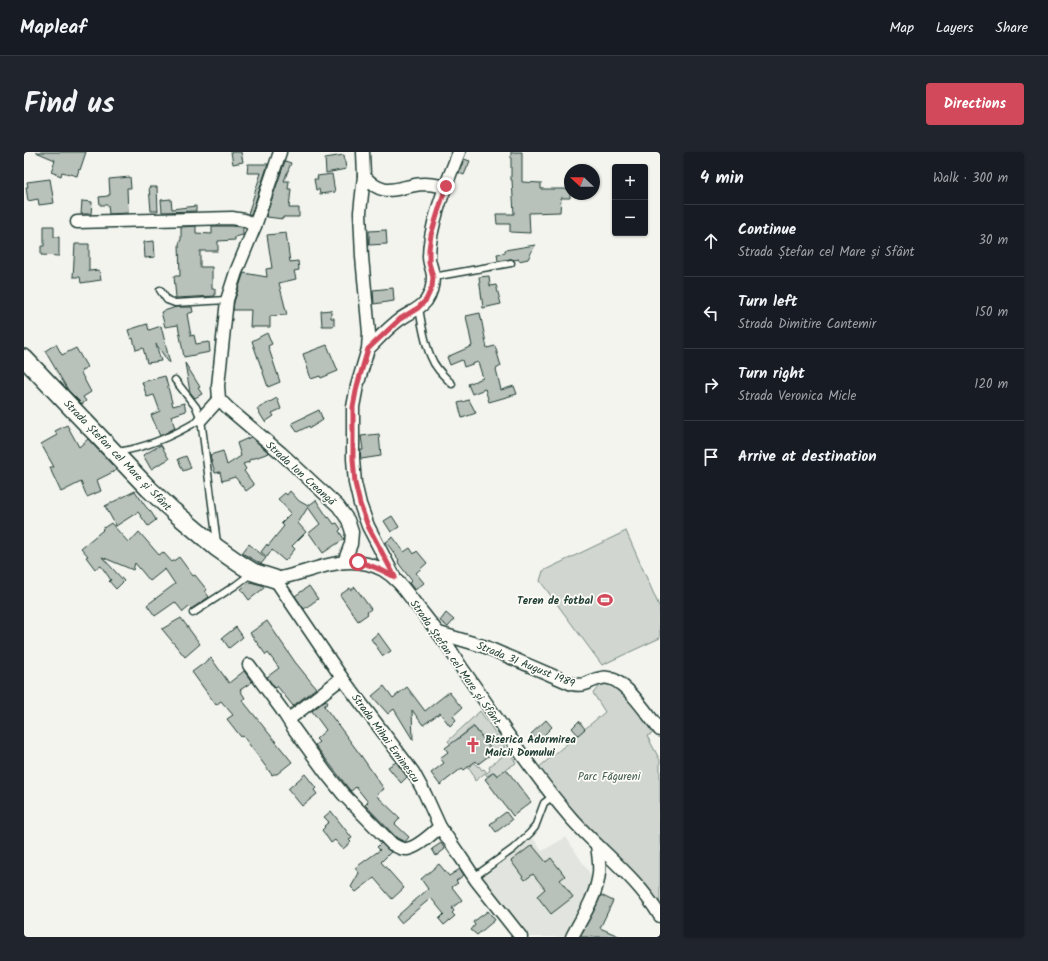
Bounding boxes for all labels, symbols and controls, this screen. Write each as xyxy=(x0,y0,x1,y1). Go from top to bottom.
text: Mapleaf xyxy=(20,13,87,43)
text: Map xyxy=(890,17,914,39)
text: Layers xyxy=(936,17,974,39)
text: Share xyxy=(996,17,1028,39)
text: Find us xyxy=(24,82,115,127)
button: Directions xyxy=(926,83,1024,125)
north arrow xyxy=(564,164,600,200)
map controls xyxy=(612,164,648,236)
button: + xyxy=(612,164,648,200)
text: 4 min xyxy=(700,165,744,192)
text: Walk · 300 m xyxy=(933,168,1008,189)
route end xyxy=(437,177,455,195)
button: − xyxy=(612,200,648,236)
text: Continue xyxy=(738,218,796,242)
icon: ahead xyxy=(700,230,722,252)
text: 30 m xyxy=(979,230,1008,251)
text: Strada Ștefan cel Mare și Sfânt xyxy=(738,242,915,263)
text: Turn left xyxy=(738,290,798,314)
icon: left xyxy=(700,302,722,324)
text: 150 m xyxy=(975,302,1008,323)
text: Strada Dimitire Cantemir xyxy=(738,314,876,335)
text: Turn right xyxy=(738,362,805,386)
icon: right xyxy=(700,374,722,396)
text: 120 m xyxy=(974,374,1008,395)
text: Strada Veronica Micle xyxy=(738,386,856,407)
street label: Strada Ștefan cel Mare și Sfânt xyxy=(59,396,176,516)
street label: Strada Ion Creangă xyxy=(261,437,341,511)
text: Arrive at destination xyxy=(738,445,877,469)
icon: arrive xyxy=(700,446,722,468)
route start xyxy=(349,553,367,571)
sports icon: Teren de fotbal xyxy=(596,591,614,609)
place label: Teren de fotbal xyxy=(517,592,593,610)
street label: Strada Ștefan cel Mare și Sfânt xyxy=(405,596,506,730)
street label: Strada 31 August 1989 xyxy=(474,637,578,693)
street label: Strada Mihai Eminescu xyxy=(347,690,424,788)
place label: Biserica Adormirea Maicii Domului xyxy=(485,731,576,762)
church icon: Biserica Adormirea Maicii Domului xyxy=(464,736,482,754)
park label: Parc Făgureni xyxy=(578,768,641,786)

